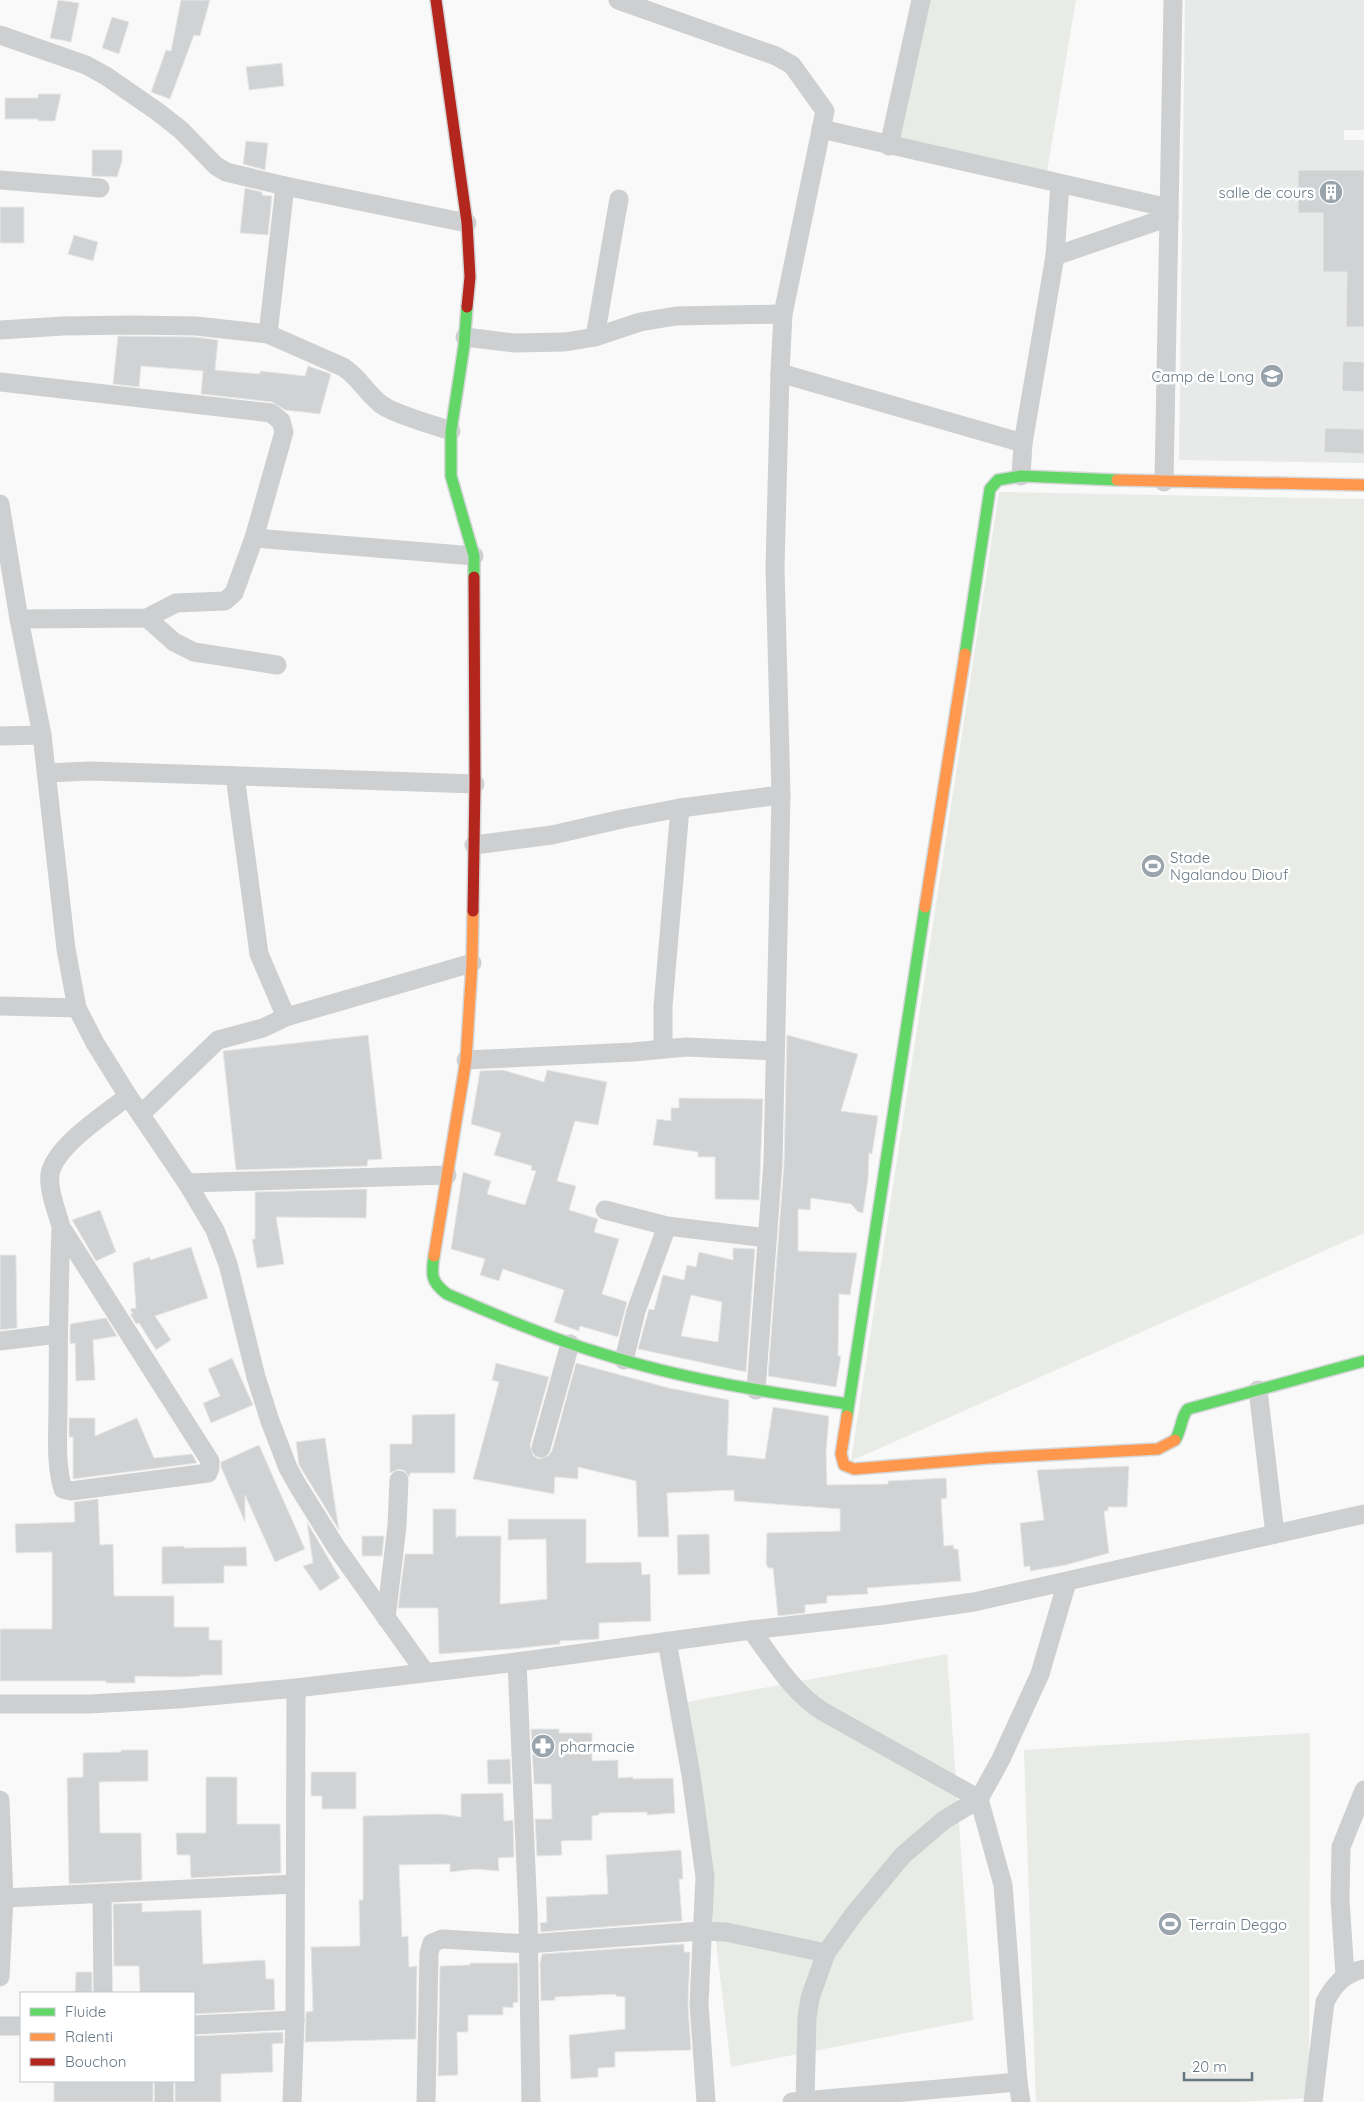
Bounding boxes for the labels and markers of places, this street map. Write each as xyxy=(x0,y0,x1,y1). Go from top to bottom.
building icon: salle de cours xyxy=(1318,179,1344,205)
place label: salle de cours xyxy=(1219,183,1314,202)
school or university icon: Camp de Long xyxy=(1259,363,1285,389)
place label: Camp de Long xyxy=(1152,367,1254,386)
place label: Stade Ngalandou Diouf xyxy=(1170,848,1289,884)
sports icon: Stade Ngalandou Diouf xyxy=(1140,853,1166,879)
pharmacy icon: pharmacie xyxy=(530,1733,556,1759)
place label: pharmacie xyxy=(560,1737,635,1756)
sports icon: Terrain Deggo xyxy=(1157,1911,1183,1937)
place label: Terrain Deggo xyxy=(1188,1915,1287,1934)

